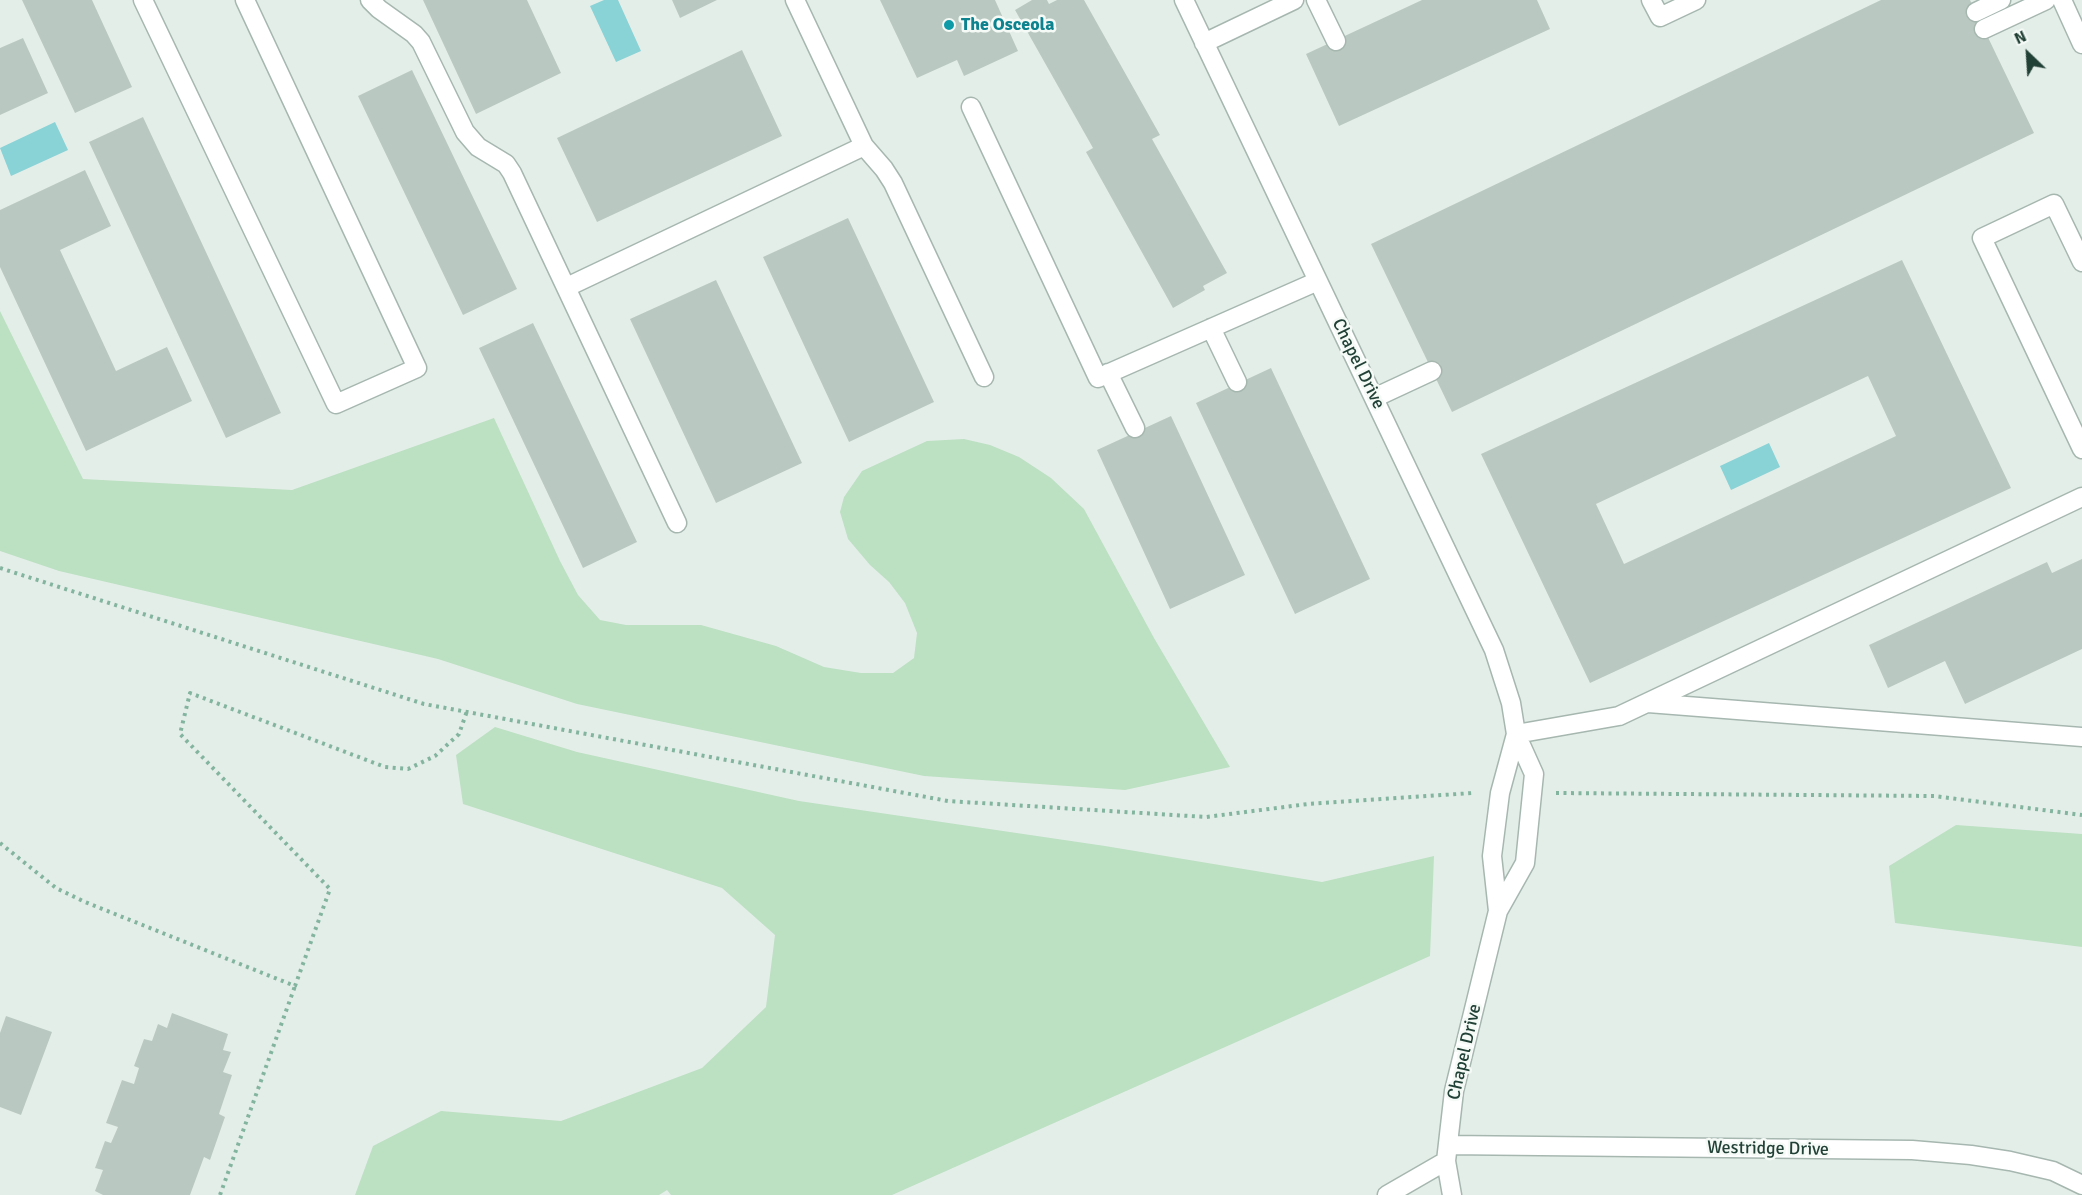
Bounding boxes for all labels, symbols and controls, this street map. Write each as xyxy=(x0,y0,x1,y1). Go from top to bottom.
place label: The Osceola xyxy=(961,14,1054,36)
marker: The Osceola xyxy=(942,18,956,32)
north arrow xyxy=(1998,24,2058,84)
text: N xyxy=(2011,26,2030,49)
street label: Chapel Drive xyxy=(1327,315,1389,413)
street label: Chapel Drive xyxy=(1443,1002,1487,1102)
street label: Westridge Drive xyxy=(1707,1137,1829,1161)

